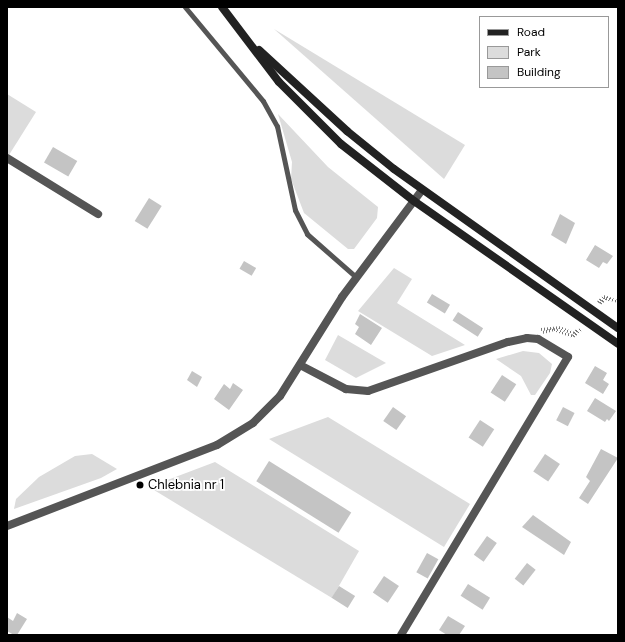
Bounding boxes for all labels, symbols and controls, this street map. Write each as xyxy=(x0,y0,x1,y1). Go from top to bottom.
legend xyxy=(479,16,609,88)
text: Road xyxy=(517,24,545,40)
text: Park xyxy=(517,44,541,60)
text: Building xyxy=(517,64,561,80)
place label: Chlebnia nr 1 xyxy=(148,477,224,493)
marker: Chlebnia nr 1 xyxy=(135,480,145,490)

